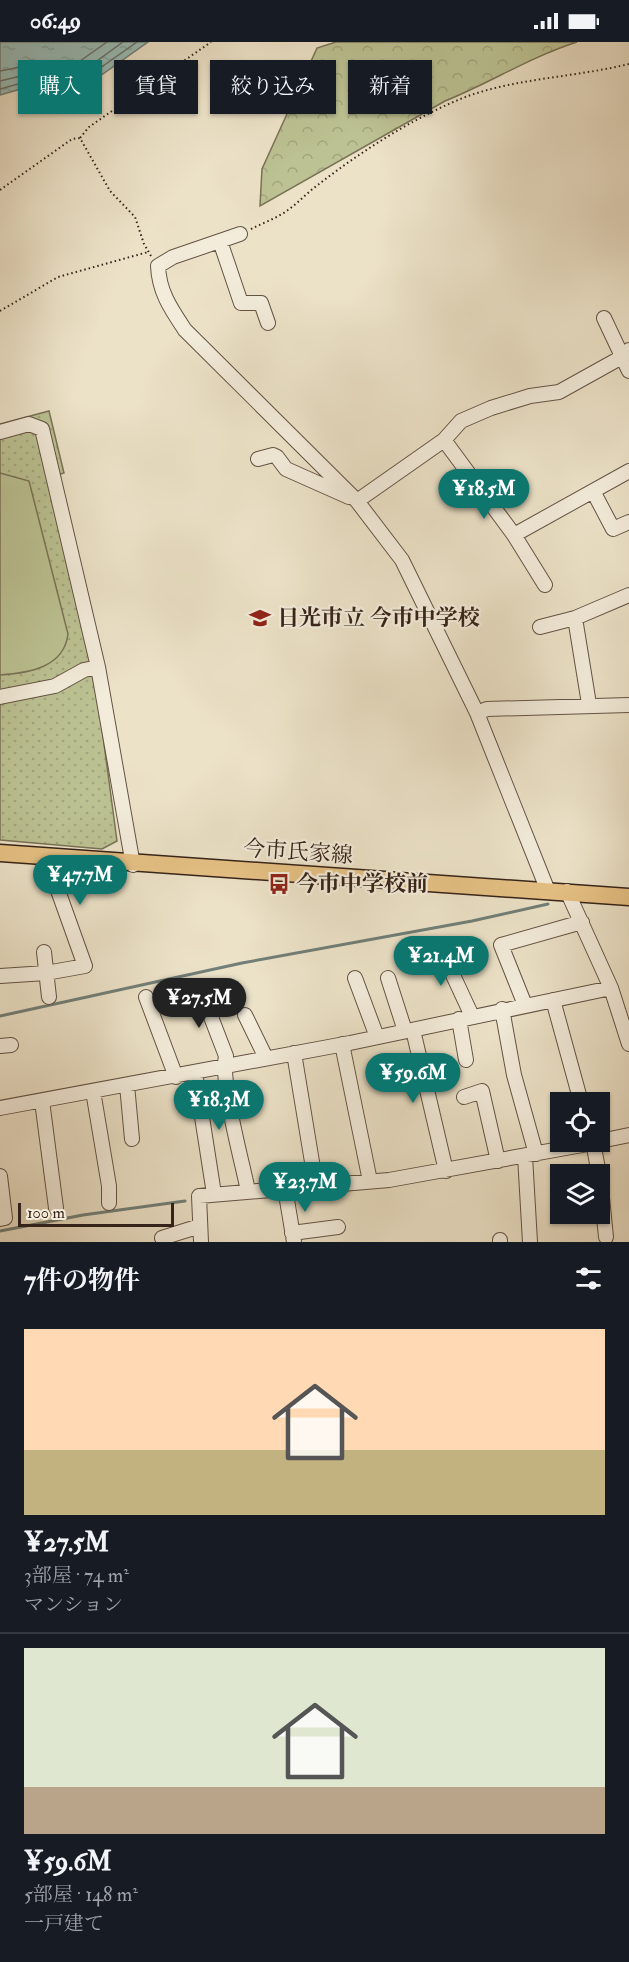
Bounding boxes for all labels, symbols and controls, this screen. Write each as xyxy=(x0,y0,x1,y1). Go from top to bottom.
text: 06:49 xyxy=(30,7,81,35)
chip: 購入 xyxy=(18,60,102,114)
chip: 賃貸 xyxy=(114,60,198,114)
chip: 絞り込み xyxy=(210,60,336,114)
chip: 新着 xyxy=(348,60,432,114)
pin: ¥18.5M xyxy=(435,469,533,520)
text: ¥18.5M xyxy=(452,476,516,501)
place label: 日光市立 今市中学校 xyxy=(277,604,480,632)
school or university icon: 日光市立 今市中学校 xyxy=(248,606,272,630)
street label: 今市氏家線 xyxy=(242,834,354,870)
pin: ¥47.7M xyxy=(31,855,129,906)
text: ¥47.7M xyxy=(47,862,113,887)
place label: 今市中学校前 xyxy=(296,870,428,898)
bus stop icon: 今市中学校前 xyxy=(267,872,291,896)
pin: ¥21.4M xyxy=(392,936,490,987)
text: ¥21.4M xyxy=(408,943,474,968)
pin: ¥27.5M xyxy=(150,978,248,1029)
text: ¥27.5M xyxy=(166,985,232,1010)
pin: ¥59.6M xyxy=(364,1053,462,1104)
text: ¥59.6M xyxy=(379,1060,447,1085)
pin: ¥18.3M xyxy=(170,1080,268,1131)
text: ¥18.3M xyxy=(188,1087,250,1112)
map controls xyxy=(550,1092,610,1224)
button: locate xyxy=(550,1092,610,1152)
pin: ¥23.7M xyxy=(256,1162,354,1213)
button: layers xyxy=(550,1164,610,1224)
text: ¥23.7M xyxy=(273,1169,337,1194)
scale bar xyxy=(18,1200,174,1228)
text: 100 m xyxy=(27,1203,65,1223)
icon: filters xyxy=(572,1262,605,1295)
text: 7件の物件 xyxy=(24,1265,140,1297)
icon: home xyxy=(261,1368,369,1476)
text: ¥27.5M xyxy=(24,1527,109,1559)
text: 3部屋 · 74 m² xyxy=(24,1563,129,1588)
text: マンション xyxy=(24,1592,123,1617)
icon: home xyxy=(261,1687,369,1795)
text: ¥59.6M xyxy=(24,1846,112,1878)
text: 5部屋 · 148 m² xyxy=(24,1882,138,1907)
text: 一戸建て xyxy=(24,1911,104,1936)

